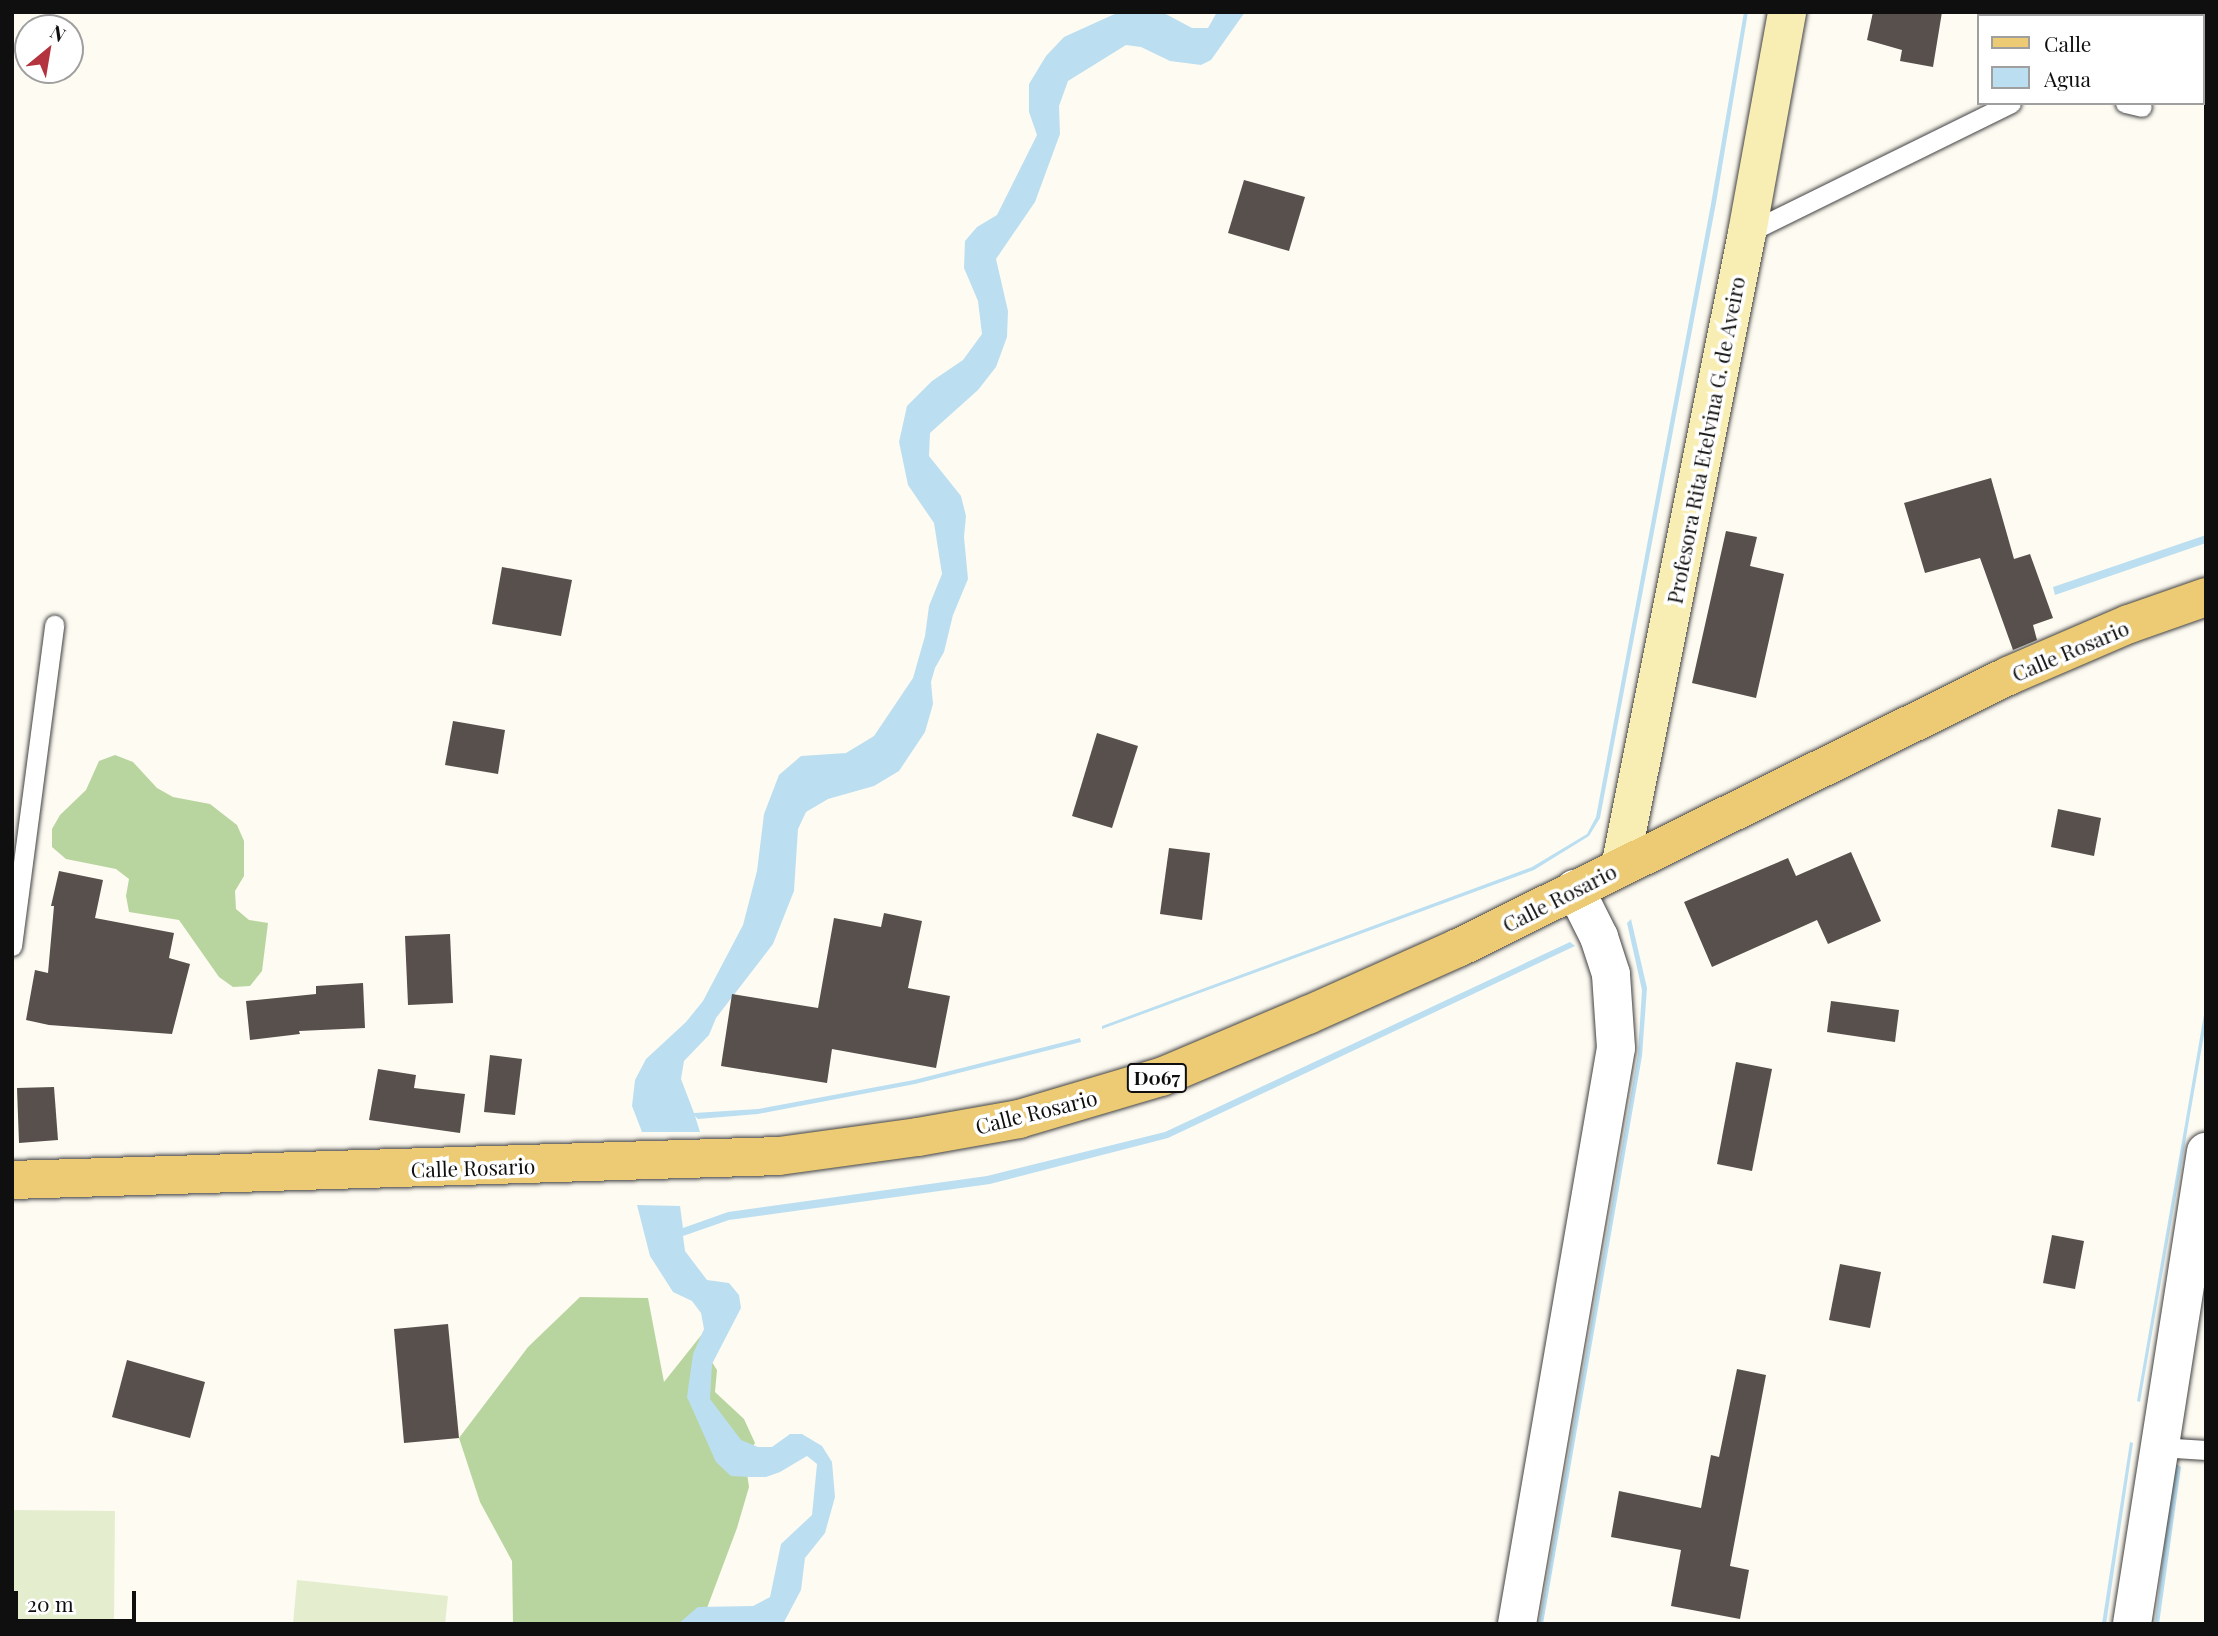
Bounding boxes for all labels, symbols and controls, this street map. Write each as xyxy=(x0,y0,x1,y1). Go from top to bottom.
north arrow xyxy=(14,14,84,84)
legend xyxy=(1976,14,2204,105)
text: N xyxy=(46,18,71,47)
text: Calle xyxy=(2044,29,2091,57)
text: Agua xyxy=(2044,64,2091,92)
street label: Profesora Rita Etelvina G. de Aveiro xyxy=(1661,274,1749,606)
street label: Calle Rosario xyxy=(2008,614,2132,686)
street label: Calle Rosario xyxy=(1498,858,1620,936)
road number: D067 xyxy=(1126,1062,1188,1094)
street label: Calle Rosario xyxy=(973,1084,1099,1138)
street label: Calle Rosario xyxy=(410,1152,536,1182)
scale bar xyxy=(18,1576,140,1620)
text: 20 m xyxy=(27,1589,74,1617)

